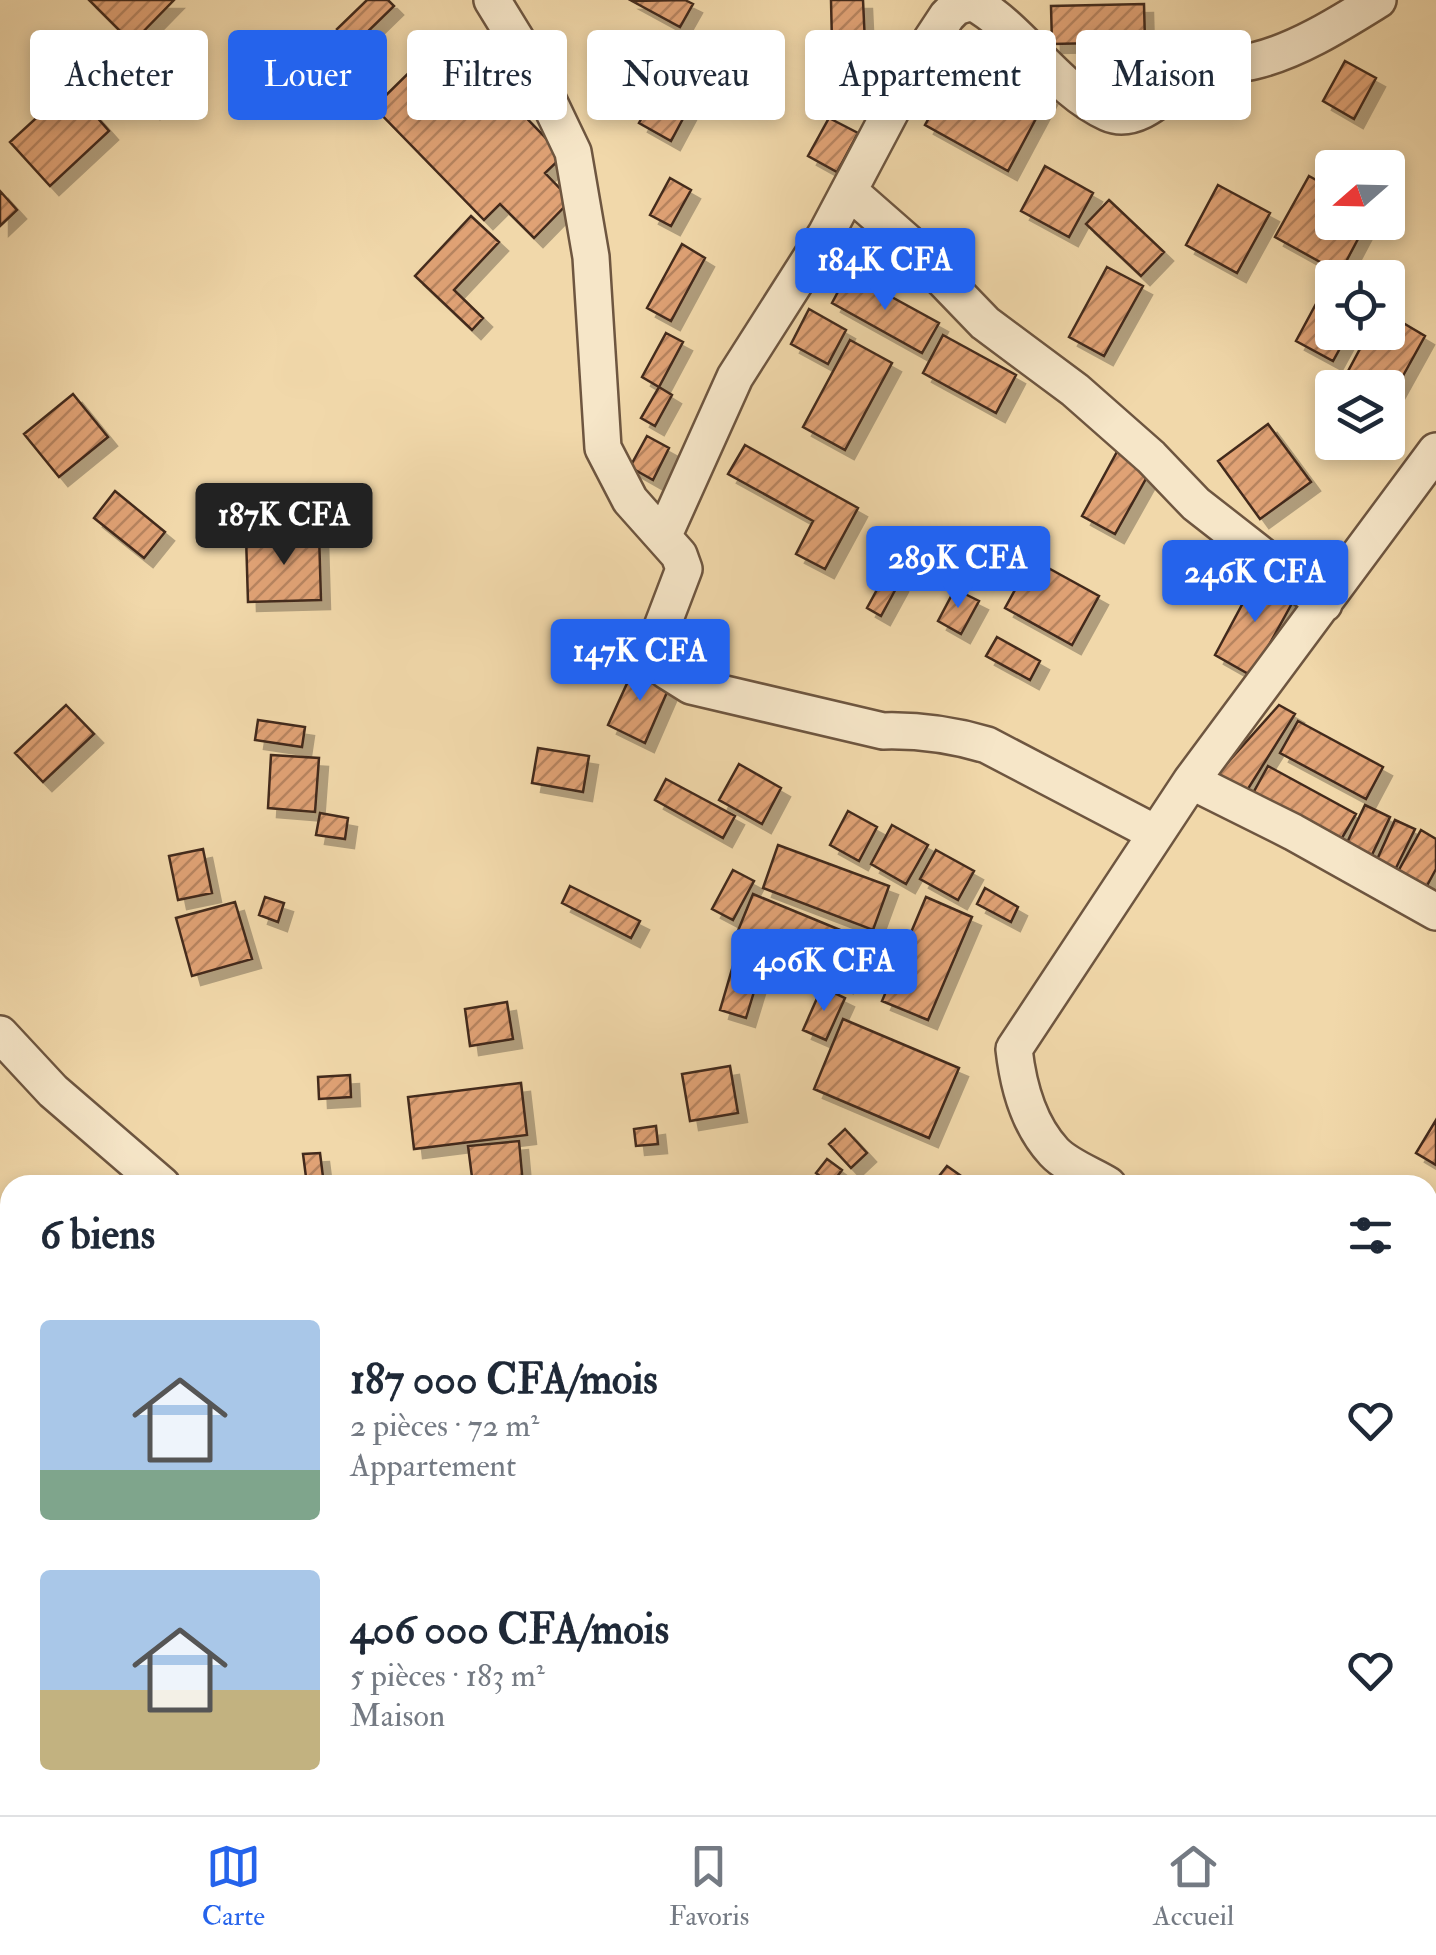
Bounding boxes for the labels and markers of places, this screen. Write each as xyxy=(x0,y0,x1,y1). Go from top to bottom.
pin: 184K CFA xyxy=(782,228,988,313)
pin: 187K CFA xyxy=(181,483,387,568)
pin: 289K CFA xyxy=(855,526,1061,611)
pin: 246K CFA xyxy=(1152,540,1358,625)
pin: 147K CFA xyxy=(537,619,743,704)
pin: 406K CFA xyxy=(721,929,927,1014)

